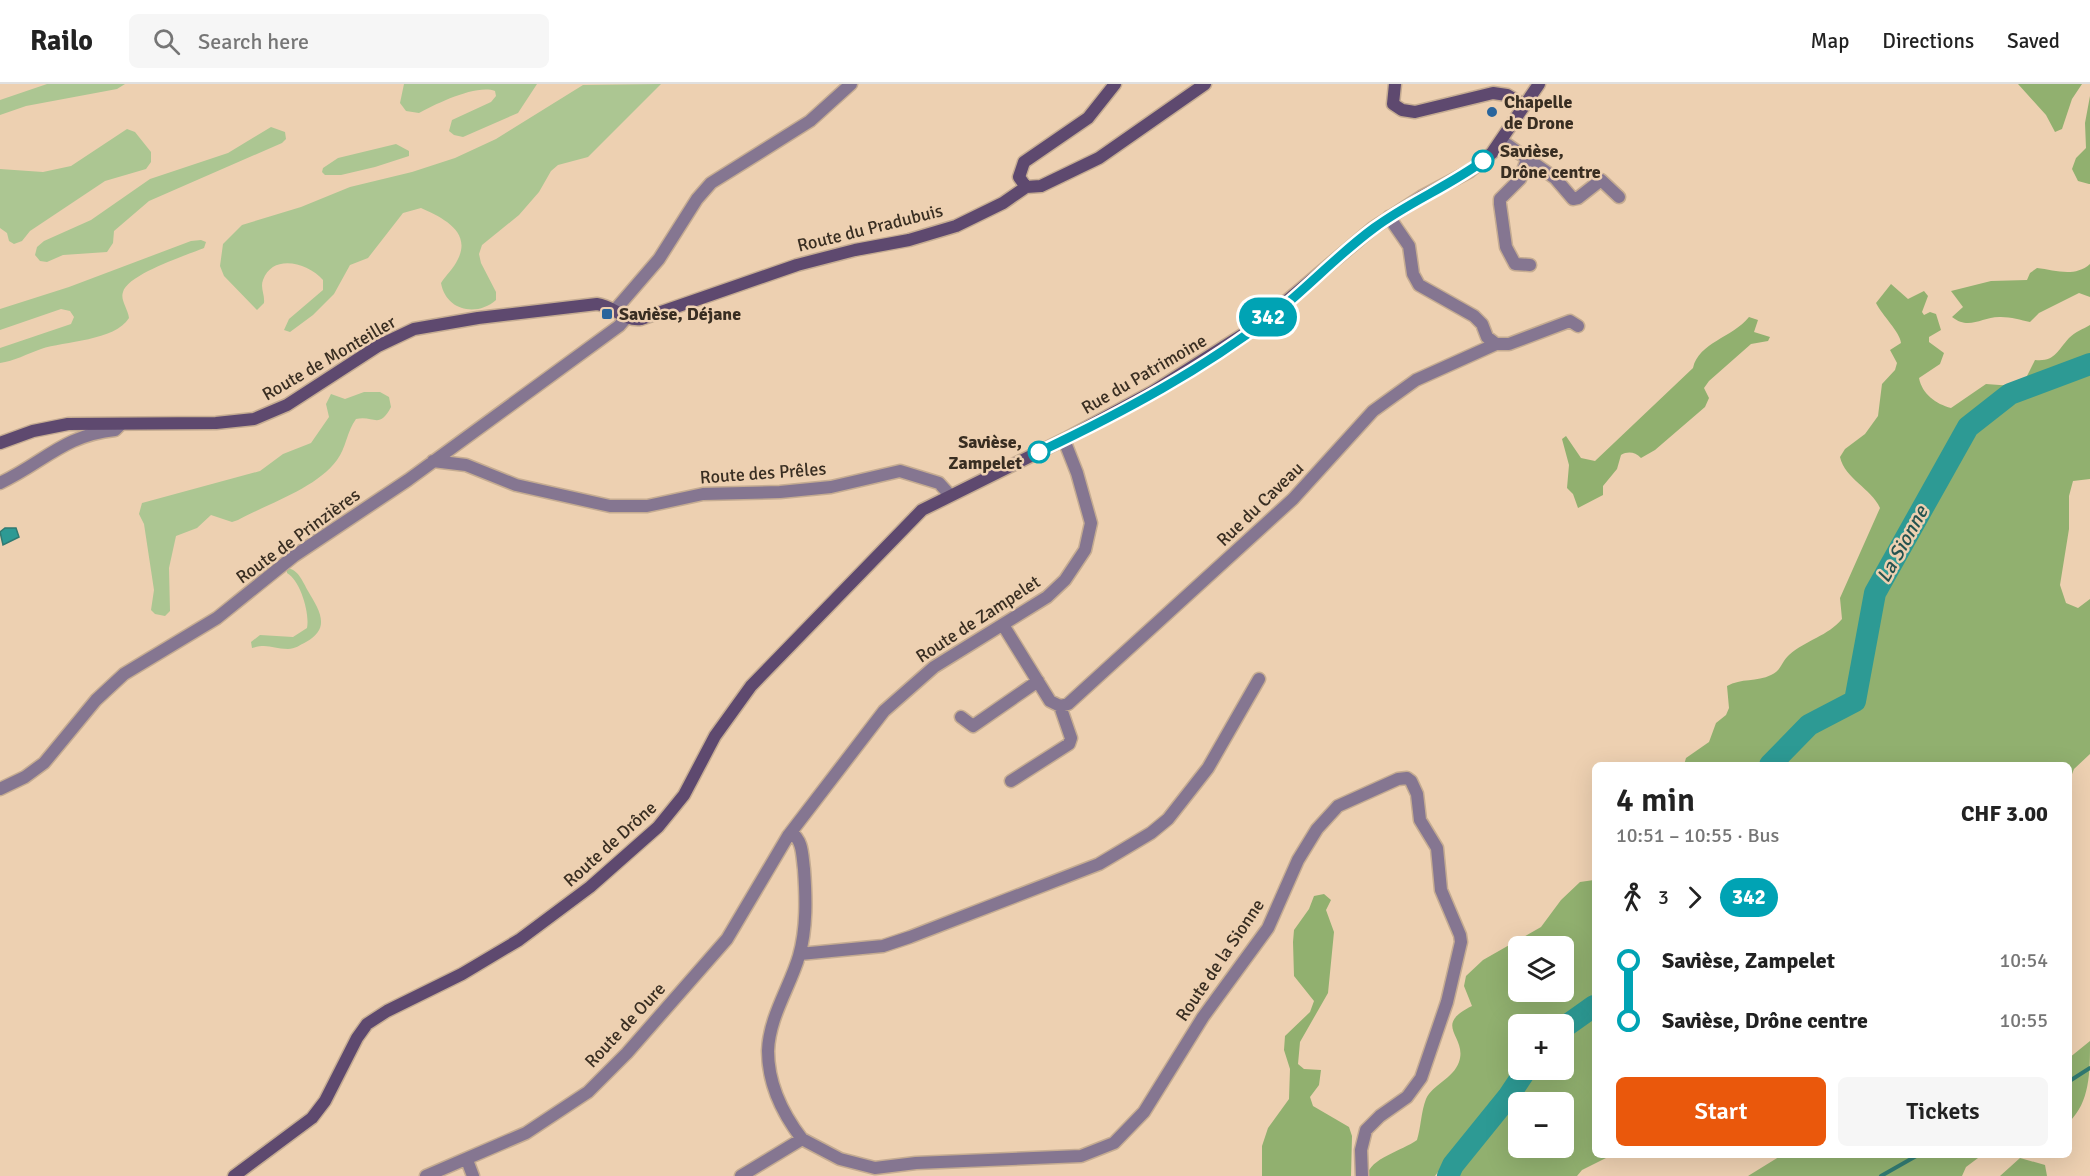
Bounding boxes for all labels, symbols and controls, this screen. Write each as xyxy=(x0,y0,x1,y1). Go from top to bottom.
search box xyxy=(129,14,549,68)
text: Railo xyxy=(30,24,93,58)
icon: search xyxy=(150,25,183,58)
text: Search here xyxy=(198,28,309,55)
text: Map xyxy=(1811,28,1849,54)
text: Directions xyxy=(1882,28,1974,54)
text: Saved xyxy=(2007,28,2060,54)
place label: Chapelle de Drone xyxy=(1504,91,1574,134)
marker: Chapelle de Drone xyxy=(1485,105,1499,119)
place label: Savièse, Drône centre xyxy=(1500,140,1601,183)
marker: Savièse, Drône centre xyxy=(1472,150,1494,172)
street label: Route du Pradubuis xyxy=(795,199,945,257)
line badge: 342 xyxy=(1234,298,1302,336)
place label: Savièse, Déjane xyxy=(619,303,741,325)
text: 342 xyxy=(1251,304,1285,330)
marker: Savièse, Déjane xyxy=(600,307,614,321)
street label: Route de Monteiller xyxy=(258,311,400,405)
street label: Rue du Patrimoine xyxy=(1078,329,1210,419)
place label: Savièse, Zampelet xyxy=(948,431,1022,474)
marker: Savièse, Zampelet xyxy=(1028,441,1050,463)
street label: Rue du Caveau xyxy=(1212,457,1308,551)
street label: Route des Prêles xyxy=(699,458,827,488)
street label: Route de Prinzières xyxy=(232,484,364,588)
water label: La Sionne xyxy=(1871,501,1934,587)
street label: Route de Zampelet xyxy=(912,571,1044,667)
text: 4 min xyxy=(1616,780,1695,821)
street label: Route de Drône xyxy=(559,797,661,891)
text: CHF 3.00 xyxy=(1961,800,2048,827)
text: 10:51 – 10:55 · Bus xyxy=(1616,823,1779,848)
icon: walk xyxy=(1616,881,1649,914)
icon: forward xyxy=(1678,881,1711,914)
text: 342 xyxy=(1732,884,1766,910)
text: 3 xyxy=(1658,885,1669,910)
street label: Route de la Sionne xyxy=(1171,895,1269,1025)
map controls xyxy=(1508,936,1574,1158)
button: layers xyxy=(1508,936,1574,1002)
text: Savièse, Zampelet xyxy=(1662,947,1835,974)
text: 10:54 xyxy=(1999,948,2048,973)
street label: Route de Oure xyxy=(580,978,670,1072)
text: Savièse, Drône centre xyxy=(1662,1007,1868,1034)
text: 10:55 xyxy=(1999,1008,2048,1033)
button: + xyxy=(1508,1014,1574,1080)
button: Start xyxy=(1616,1077,1826,1146)
button: Tickets xyxy=(1838,1077,2048,1146)
button: − xyxy=(1508,1092,1574,1158)

